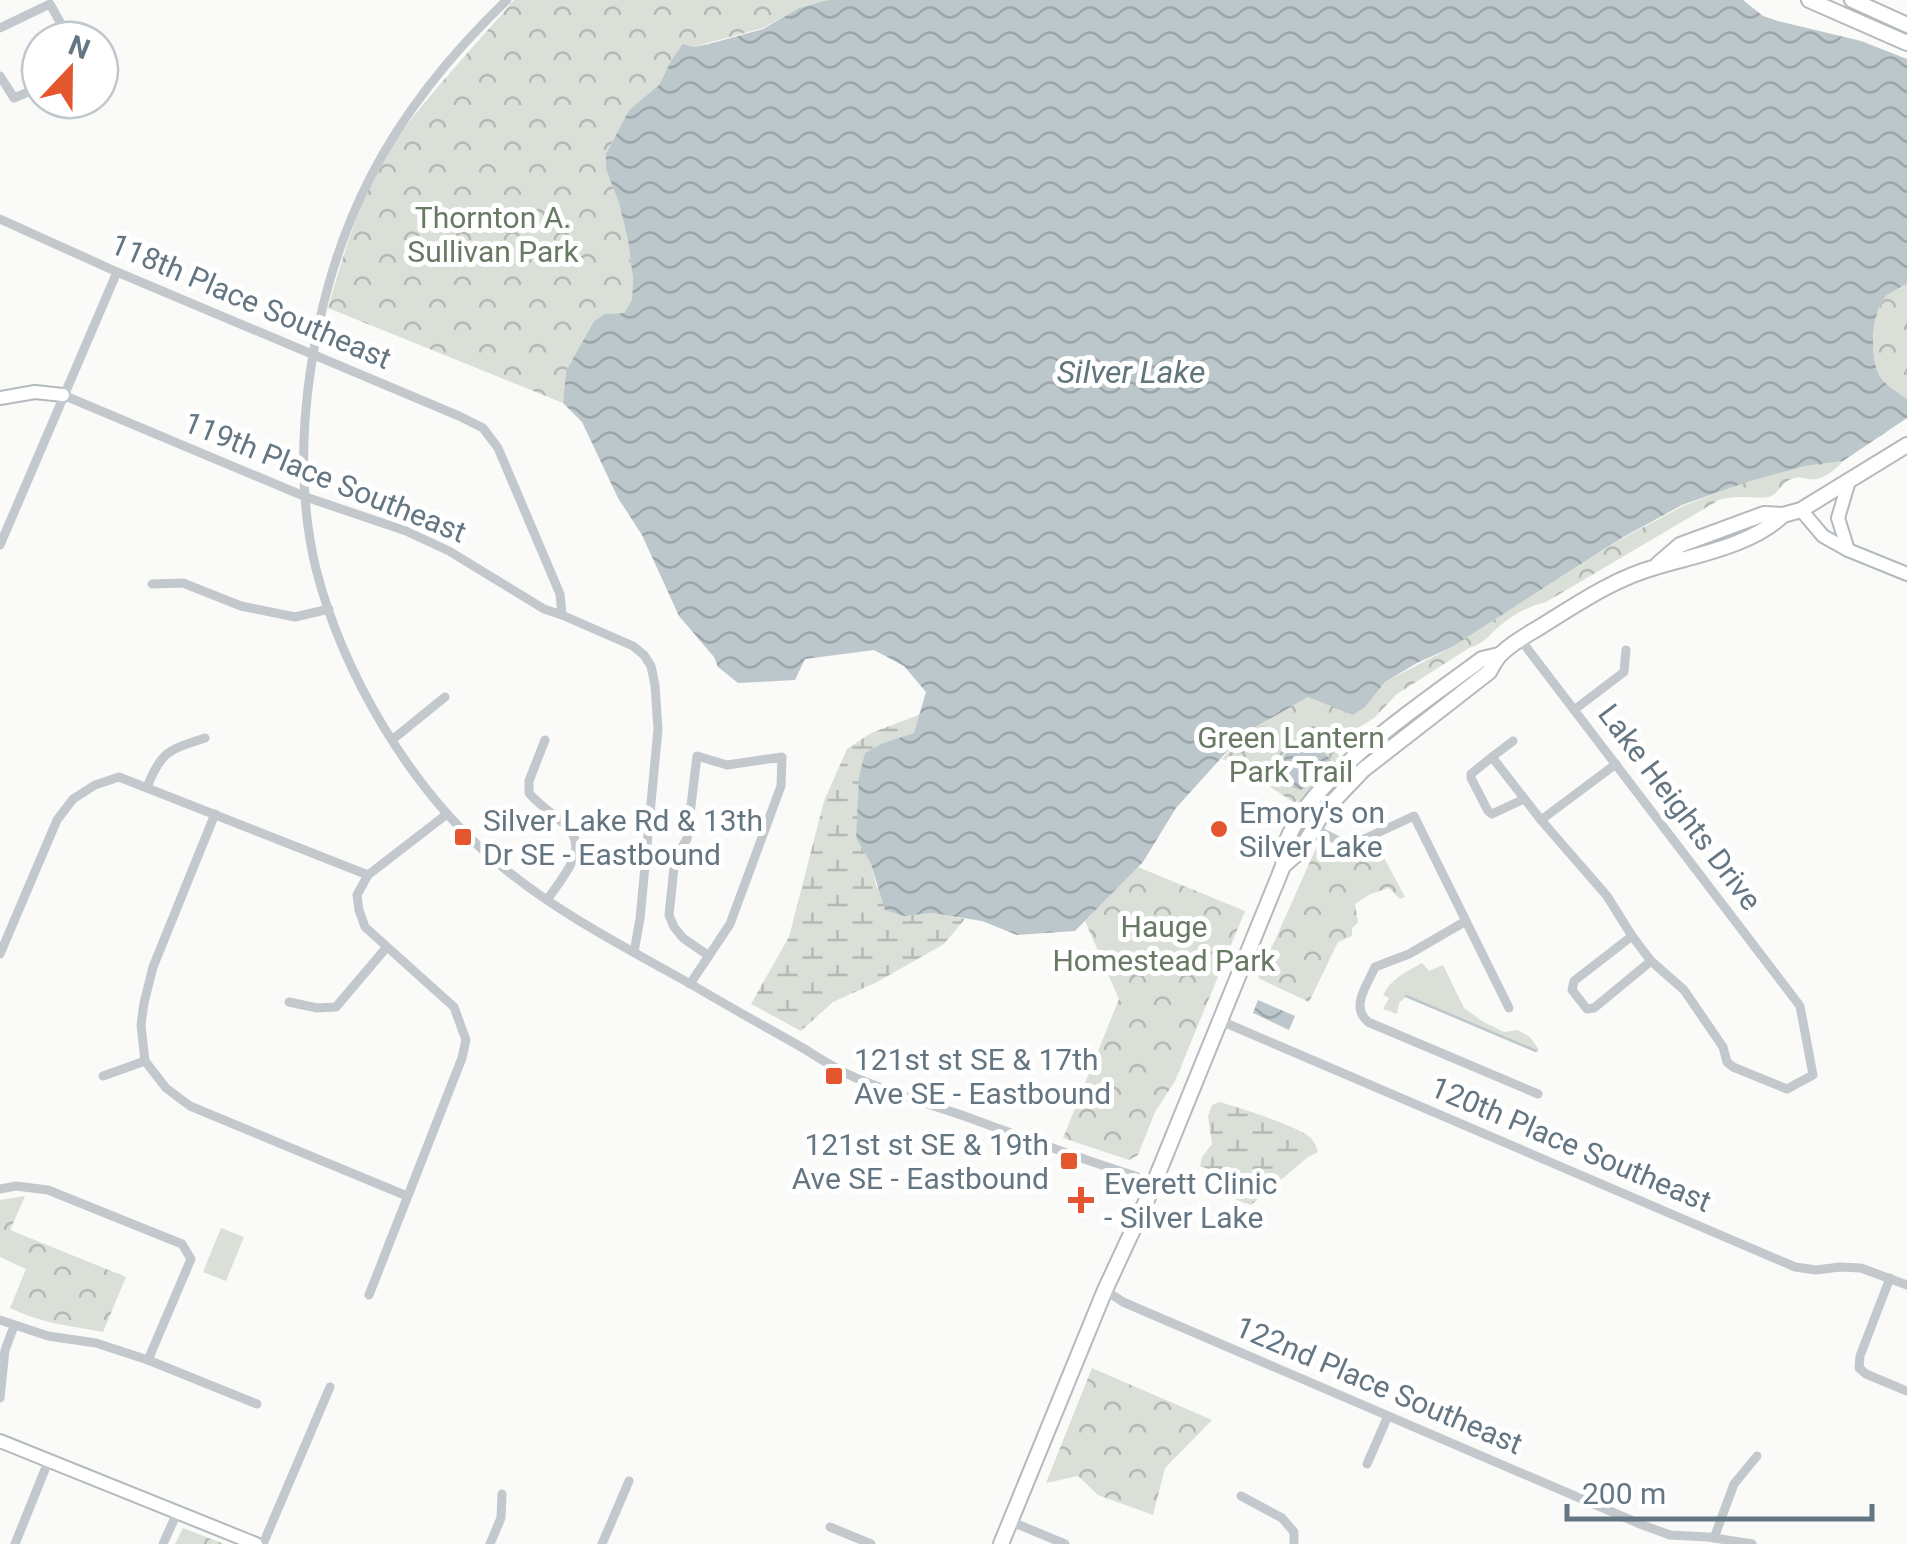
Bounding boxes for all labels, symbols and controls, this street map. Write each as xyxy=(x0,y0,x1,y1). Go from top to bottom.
north arrow xyxy=(20,20,120,120)
text: N xyxy=(64,28,95,66)
park label: Thornton A. Sullivan Park xyxy=(407,200,579,269)
street label: 118th Place Southeast xyxy=(105,226,397,376)
water label: Silver Lake xyxy=(1057,353,1205,391)
street label: 119th Place Southeast xyxy=(179,404,471,550)
street label: Lake Heights Drive xyxy=(1591,697,1769,917)
park label: Green Lantern Park Trail xyxy=(1197,720,1385,789)
place label: Emory's on Silver Lake xyxy=(1239,795,1385,864)
place label: Silver Lake Rd & 13th Dr SE - Eastbound xyxy=(483,803,763,872)
marker: Emory's on Silver Lake xyxy=(1208,818,1230,840)
marker: Silver Lake Rd & 13th Dr SE - Eastbound xyxy=(452,826,474,848)
park label: Hauge Homestead Park xyxy=(1052,909,1276,978)
place label: 121st st SE & 17th Ave SE - Eastbound xyxy=(854,1042,1111,1111)
marker: 121st st SE & 17th Ave SE - Eastbound xyxy=(823,1065,845,1087)
street label: 120th Place Southeast xyxy=(1425,1069,1717,1219)
place label: 121st st SE & 19th Ave SE - Eastbound xyxy=(792,1127,1049,1196)
marker: 121st st SE & 19th Ave SE - Eastbound xyxy=(1058,1150,1080,1172)
place label: Everett Clinic - Silver Lake xyxy=(1104,1166,1277,1235)
marker: Everett Clinic - Silver Lake xyxy=(1068,1187,1094,1213)
street label: 122nd Place Southeast xyxy=(1230,1309,1528,1461)
scale bar xyxy=(1567,1459,1872,1521)
text: 200 m xyxy=(1582,1476,1666,1511)

